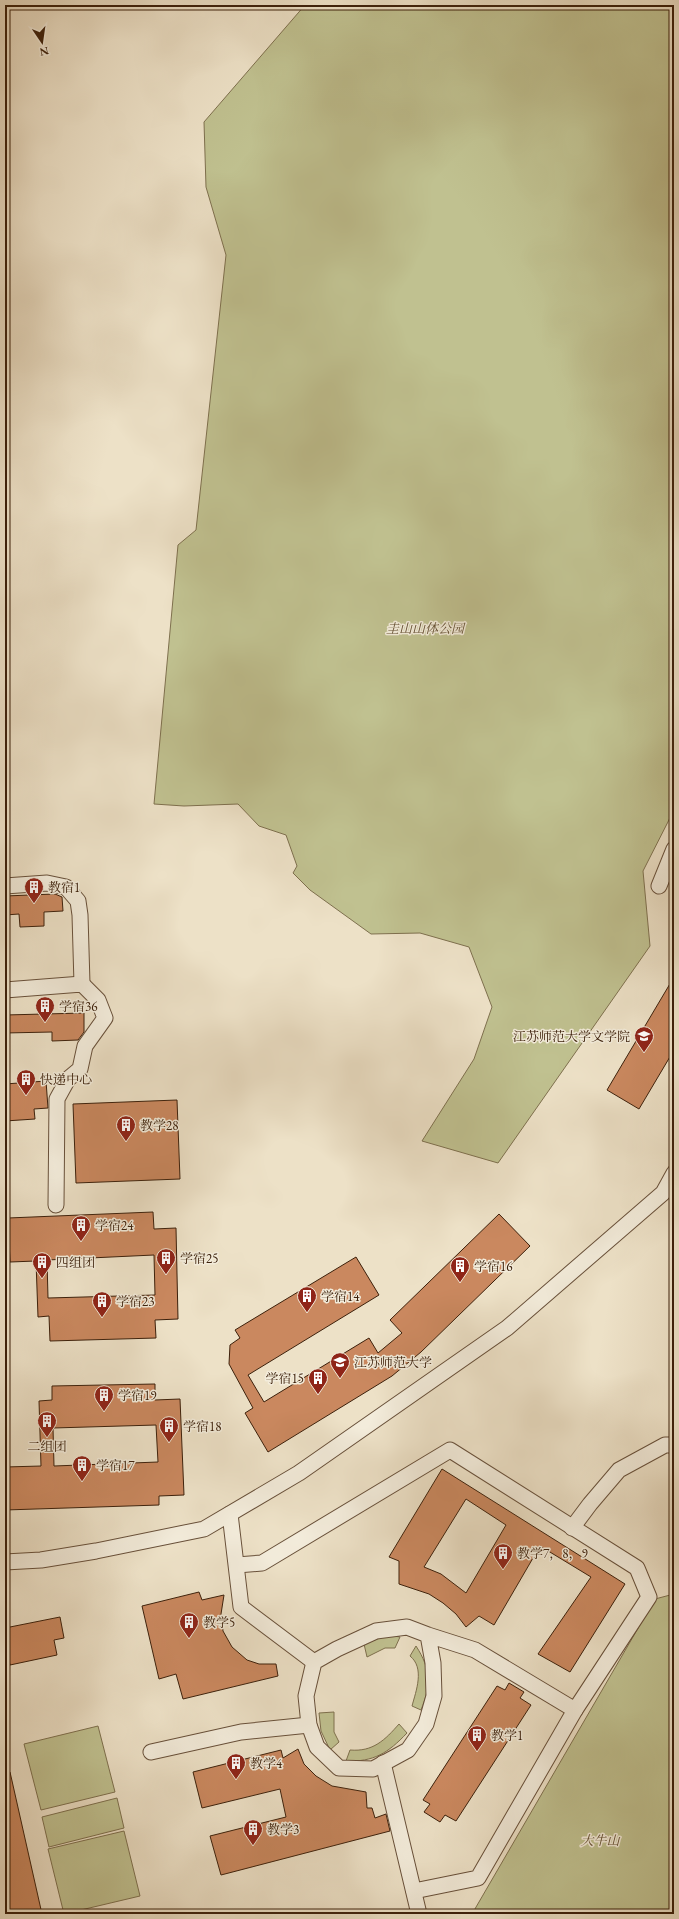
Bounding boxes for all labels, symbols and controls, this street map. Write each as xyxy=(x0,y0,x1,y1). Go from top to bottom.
north arrow xyxy=(22,22,62,62)
text: N xyxy=(38,44,50,60)
park label: 圭山山体公园 xyxy=(386,620,466,637)
building icon: 教宿1 xyxy=(23,876,45,904)
place label: 教宿1 xyxy=(48,879,80,896)
building icon: 学宿36 xyxy=(34,995,56,1023)
place label: 学宿36 xyxy=(59,998,97,1015)
school or university icon: 江苏师范大学文学院 xyxy=(633,1025,655,1053)
place label: 江苏师范大学文学院 xyxy=(513,1028,630,1045)
building icon: 快递中心 xyxy=(15,1068,37,1096)
place label: 快递中心 xyxy=(40,1071,92,1088)
building icon: 教学28 xyxy=(115,1114,137,1142)
place label: 教学28 xyxy=(140,1117,178,1134)
building icon: 学宿24 xyxy=(70,1214,92,1242)
place label: 学宿24 xyxy=(95,1217,134,1234)
building icon: 学宿25 xyxy=(155,1247,177,1275)
place label: 学宿25 xyxy=(180,1250,218,1267)
building icon: 四组团 xyxy=(31,1251,53,1279)
place label: 四组团 xyxy=(56,1254,95,1271)
building icon: 学宿16 xyxy=(449,1255,471,1283)
place label: 学宿16 xyxy=(474,1258,512,1275)
building icon: 学宿14 xyxy=(296,1285,318,1313)
place label: 学宿14 xyxy=(321,1288,360,1305)
building icon: 学宿23 xyxy=(91,1290,113,1318)
place label: 学宿23 xyxy=(116,1293,154,1310)
school or university icon: 江苏师范大学 xyxy=(329,1351,351,1379)
place label: 江苏师范大学 xyxy=(354,1354,432,1371)
building icon: 学宿15 xyxy=(307,1367,329,1395)
place label: 学宿15 xyxy=(266,1370,304,1387)
building icon: 学宿19 xyxy=(93,1384,115,1412)
place label: 学宿19 xyxy=(118,1387,157,1404)
building icon: 二组团 xyxy=(36,1410,58,1438)
building icon: 学宿18 xyxy=(158,1415,180,1443)
place label: 学宿18 xyxy=(183,1418,221,1435)
place label: 二组团 xyxy=(27,1438,67,1455)
building icon: 学宿17 xyxy=(71,1454,93,1482)
place label: 学宿17 xyxy=(96,1457,135,1474)
building icon: 教学7，8，9 xyxy=(492,1542,514,1570)
place label: 教学7，8，9 xyxy=(517,1545,588,1562)
building icon: 教学5 xyxy=(178,1611,200,1639)
place label: 教学5 xyxy=(203,1614,235,1631)
building icon: 教学1 xyxy=(466,1724,488,1752)
place label: 教学1 xyxy=(491,1727,523,1744)
building icon: 教学4 xyxy=(225,1752,247,1780)
place label: 教学4 xyxy=(250,1755,283,1772)
building icon: 教学3 xyxy=(242,1818,264,1846)
place label: 教学3 xyxy=(267,1821,299,1838)
park label: 大牛山 xyxy=(580,1832,620,1849)

